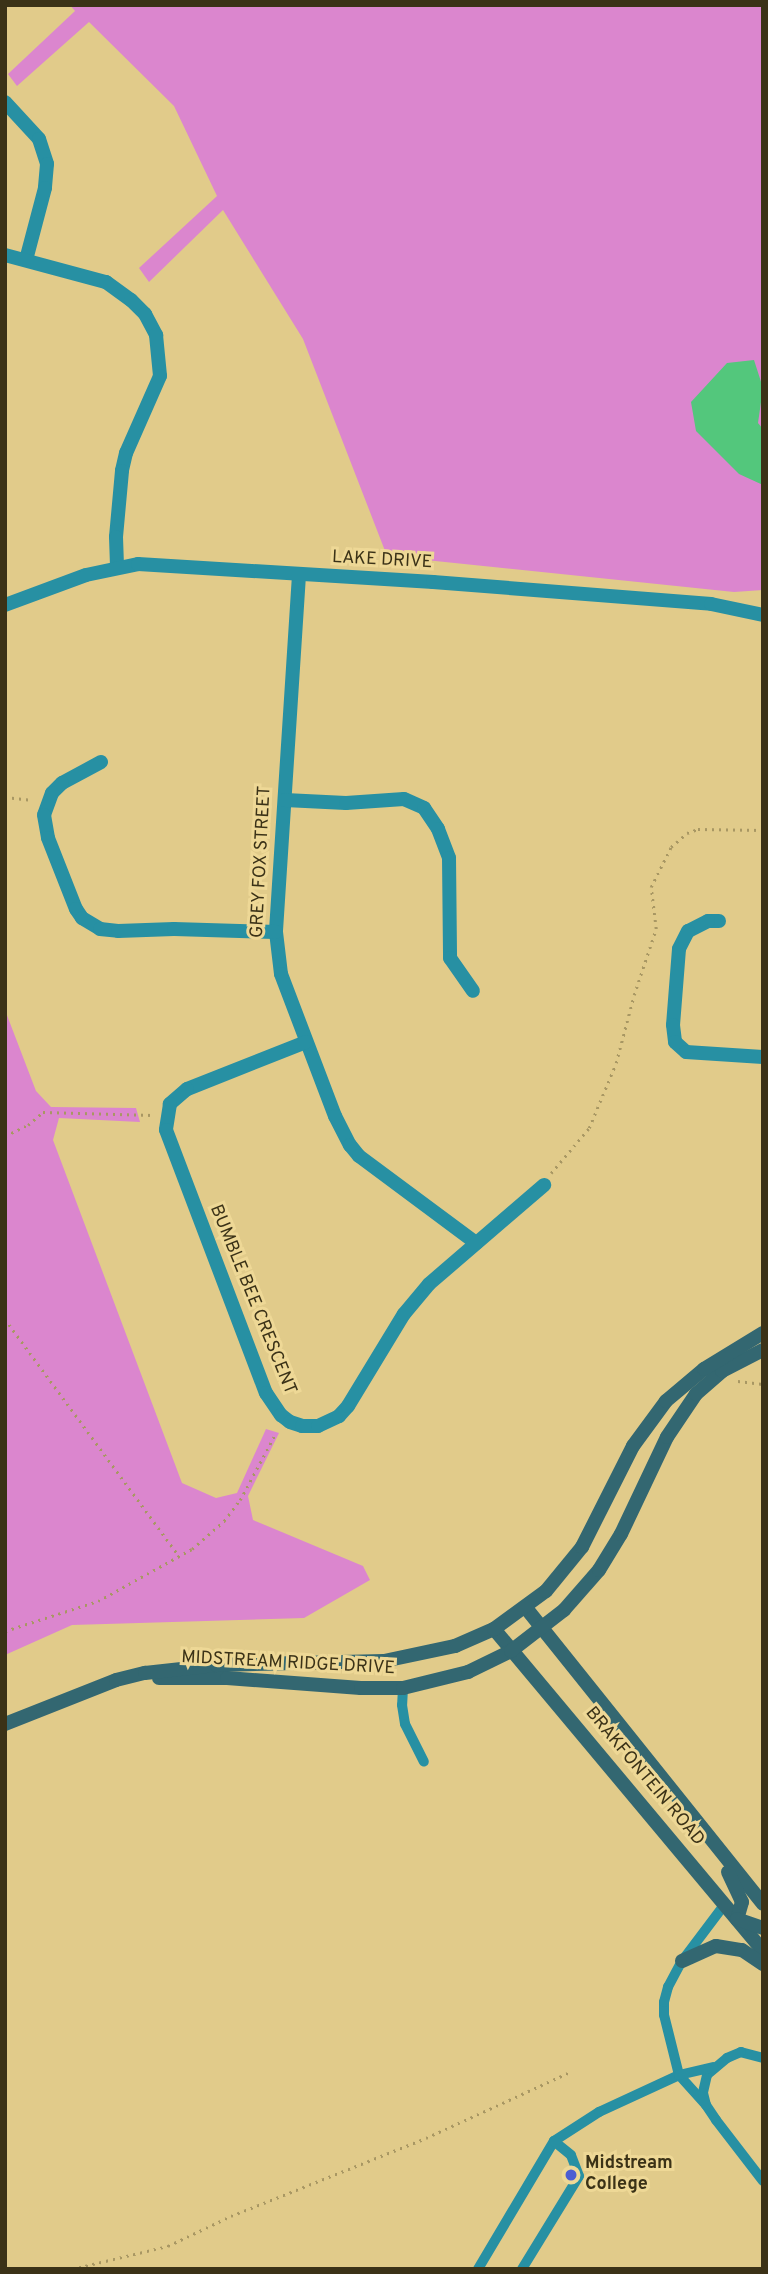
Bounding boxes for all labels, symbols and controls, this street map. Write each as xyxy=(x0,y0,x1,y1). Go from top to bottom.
street label: LAKE DRIVE xyxy=(331,548,433,574)
street label: GREY FOX STREET xyxy=(247,785,277,939)
street label: BUMBLE BEE CRESCENT xyxy=(204,1202,300,1398)
street label: MIDSTREAM RIDGE DRIVE xyxy=(181,1648,395,1680)
street label: BRAKFONTEIN ROAD xyxy=(580,1703,708,1851)
place label: Midstream College xyxy=(585,2154,673,2196)
marker: Midstream College xyxy=(563,2167,579,2183)

